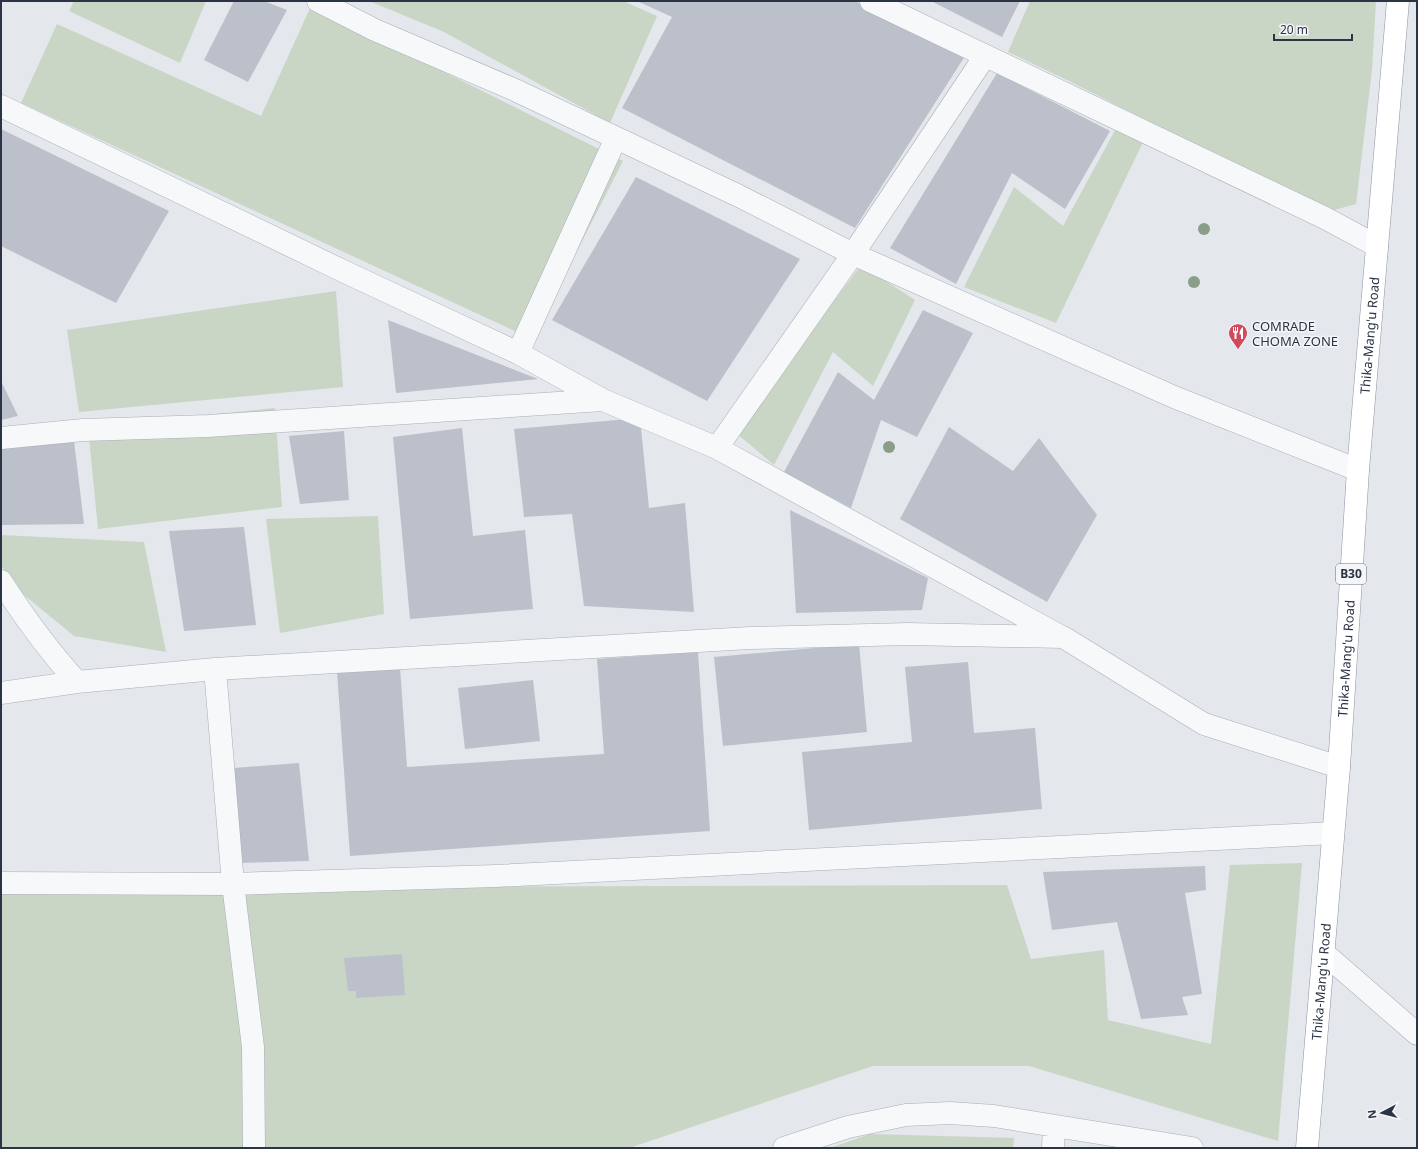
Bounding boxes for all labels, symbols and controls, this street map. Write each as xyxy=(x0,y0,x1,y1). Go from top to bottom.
scale bar xyxy=(1274,16,1352,42)
text: 20 m xyxy=(1280,21,1308,38)
street label: Thika-Mang'u Road xyxy=(1356,276,1383,395)
place label: COMRADE CHOMA ZONE xyxy=(1252,317,1338,350)
restaurant icon: COMRADE CHOMA ZONE xyxy=(1227,322,1249,350)
road number: B30 xyxy=(1336,564,1366,584)
street label: Thika-Mang'u Road xyxy=(1333,599,1359,718)
street label: Thika-Mang'u Road xyxy=(1307,922,1335,1041)
north arrow xyxy=(1362,1093,1402,1133)
text: N xyxy=(1364,1109,1380,1120)

